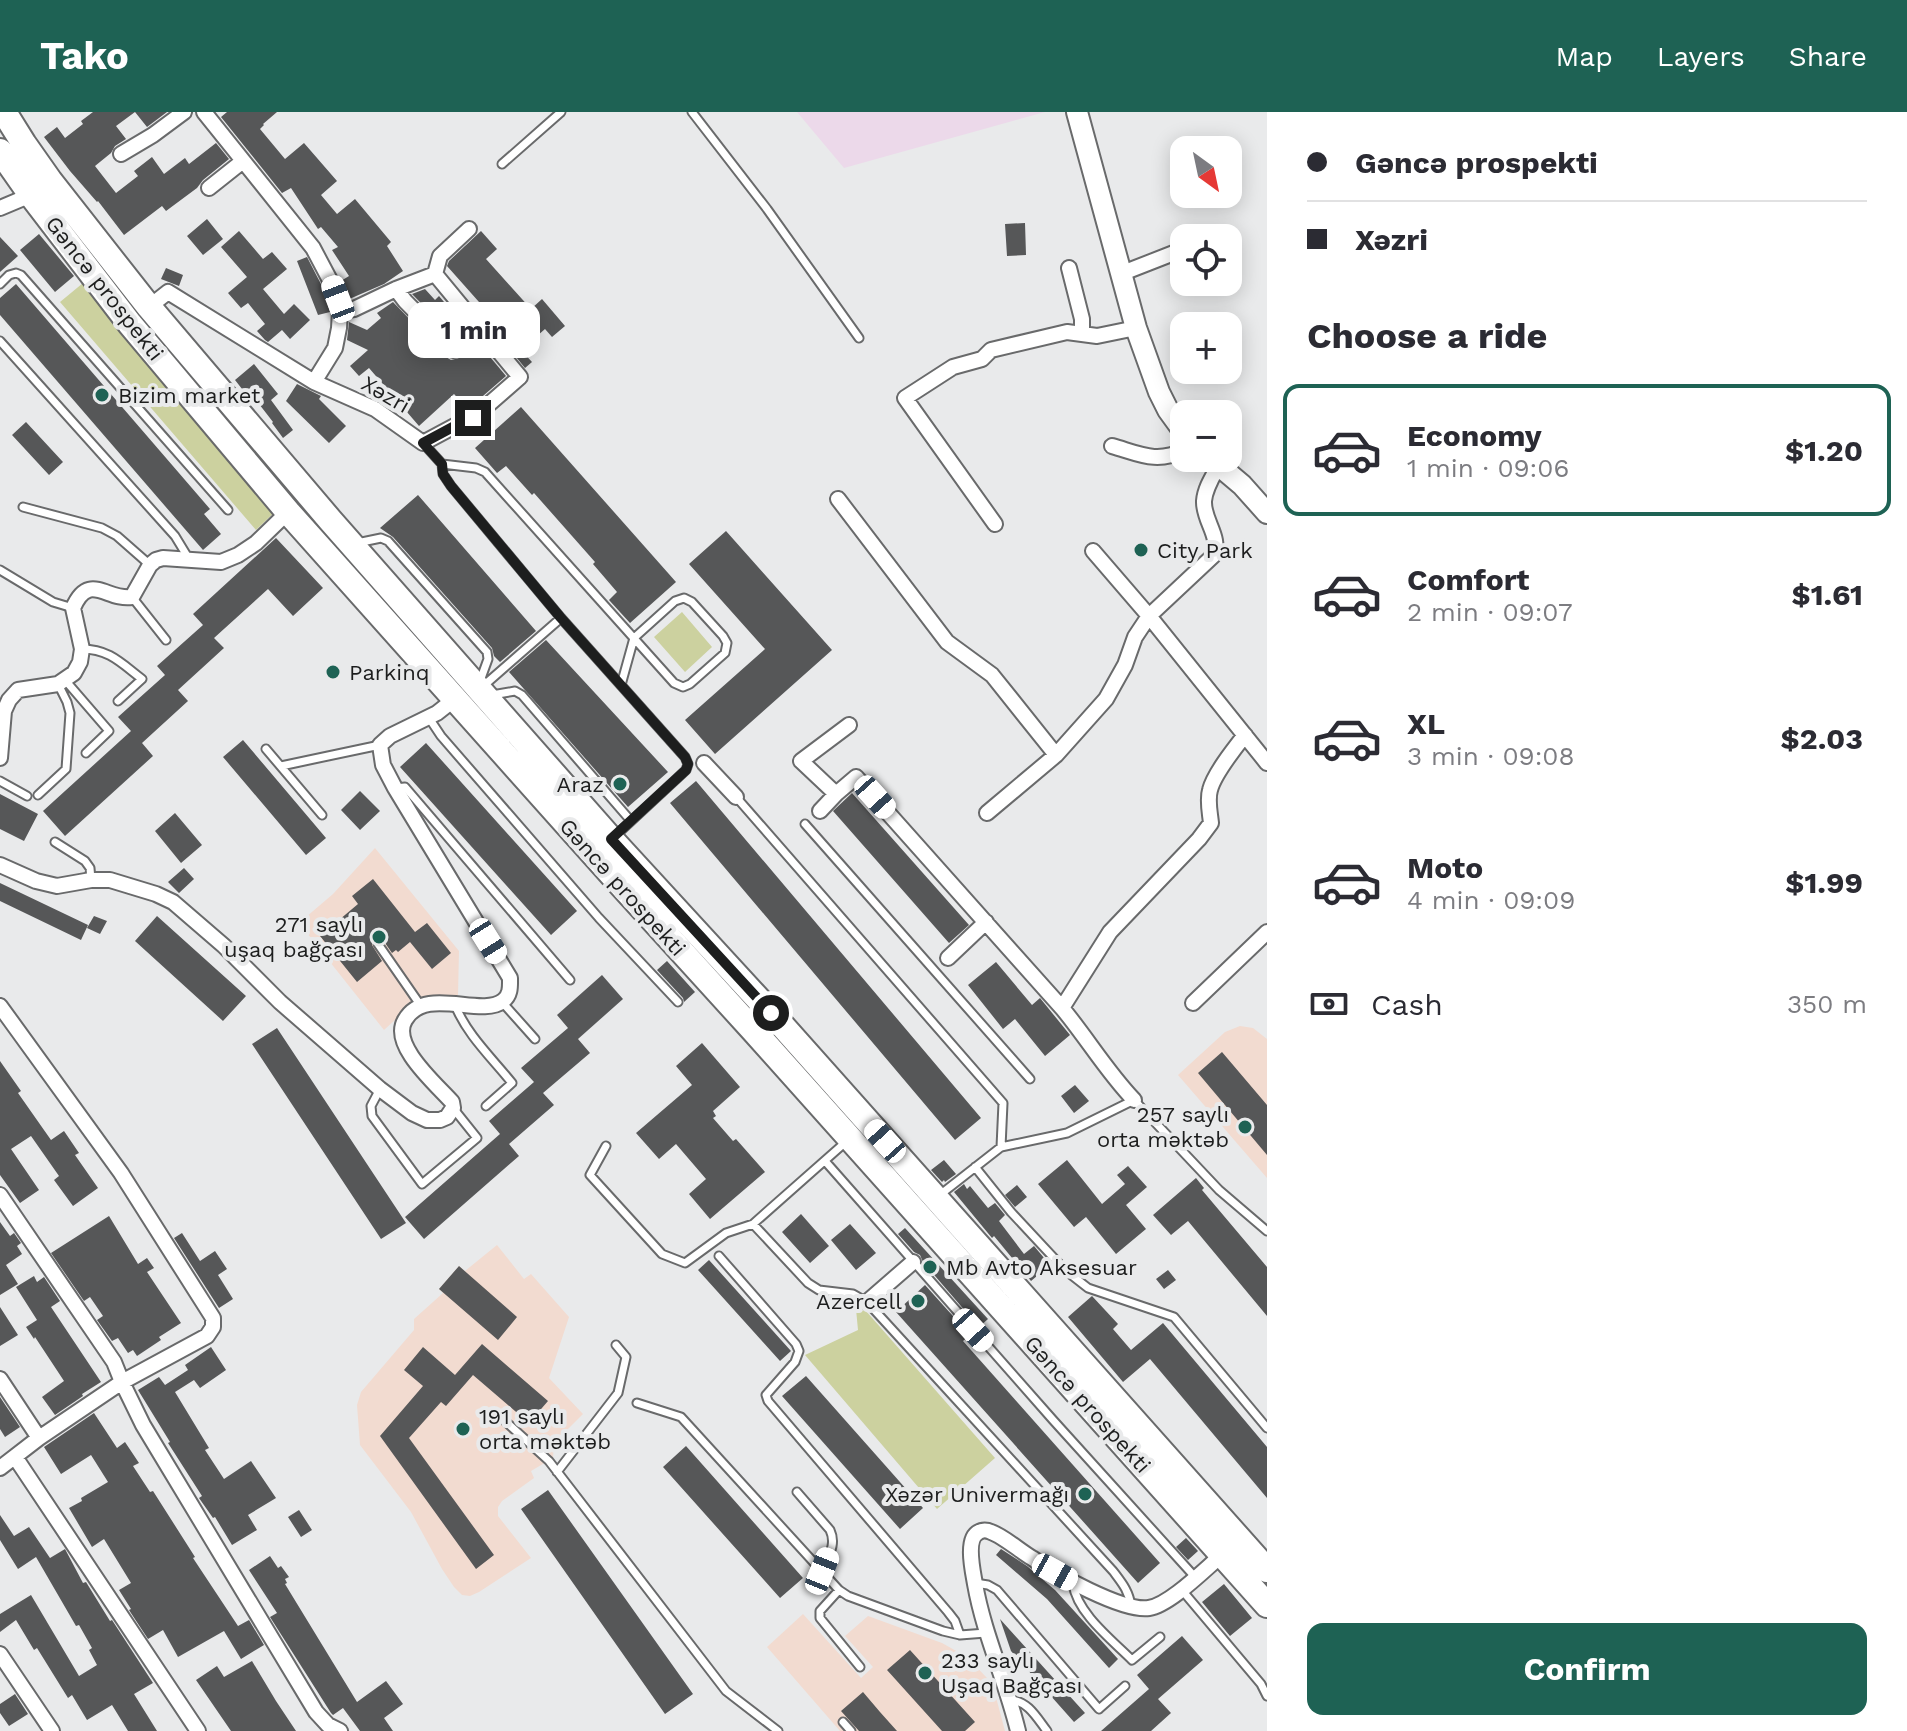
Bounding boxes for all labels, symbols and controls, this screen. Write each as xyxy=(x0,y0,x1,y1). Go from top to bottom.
text: Tako xyxy=(40,34,129,78)
text: Map xyxy=(1556,40,1613,73)
text: Layers xyxy=(1657,40,1745,73)
text: Share xyxy=(1789,40,1867,73)
north arrow xyxy=(1170,136,1242,208)
map controls xyxy=(1170,136,1242,472)
text: Gəncə prospekti xyxy=(1355,145,1598,180)
street label: Gəncə prospekti xyxy=(41,211,169,365)
text: Xəzri xyxy=(1355,222,1428,257)
button: locate xyxy=(1170,224,1242,296)
car xyxy=(318,272,358,326)
callout: 1 min xyxy=(407,302,539,358)
button: + xyxy=(1170,312,1242,384)
text: 1 min xyxy=(441,315,507,345)
text: Choose a ride xyxy=(1307,315,1547,357)
street label: Xəzri xyxy=(357,371,414,418)
place label: Bizim market xyxy=(118,383,260,408)
marker: Bizim market xyxy=(93,386,111,404)
route end xyxy=(455,400,491,436)
button: − xyxy=(1170,400,1242,472)
icon: car xyxy=(1311,414,1383,486)
text: Economy xyxy=(1407,418,1542,453)
text: $1.20 xyxy=(1785,433,1863,468)
text: 1 min · 09:06 xyxy=(1407,453,1569,483)
place label: City Park xyxy=(1157,538,1253,563)
marker: City Park xyxy=(1132,541,1150,559)
icon: car xyxy=(1311,558,1383,630)
text: Comfort xyxy=(1407,562,1529,597)
text: $1.61 xyxy=(1791,577,1863,612)
text: 2 min · 09:07 xyxy=(1407,597,1573,627)
place label: Parkinq xyxy=(349,660,430,685)
marker: Parkinq xyxy=(324,663,342,681)
icon: car xyxy=(1311,702,1383,774)
text: XL xyxy=(1407,706,1445,741)
text: $2.03 xyxy=(1781,721,1863,756)
text: 3 min · 09:08 xyxy=(1407,741,1575,771)
car xyxy=(850,771,900,823)
place label: Araz xyxy=(557,772,604,797)
marker: Araz xyxy=(611,775,629,793)
street label: Gəncə prospekti xyxy=(554,814,691,961)
icon: car xyxy=(1311,846,1383,918)
text: Moto xyxy=(1407,850,1483,885)
text: $1.99 xyxy=(1785,865,1863,900)
text: 4 min · 09:09 xyxy=(1407,885,1575,915)
place label: 271 saylı uşaq bağçası xyxy=(224,912,363,962)
car xyxy=(465,914,511,968)
marker: 271 saylı uşaq bağçası xyxy=(370,928,388,946)
icon: cash xyxy=(1307,982,1351,1026)
text: Cash xyxy=(1371,987,1443,1022)
text: 350 m xyxy=(1787,989,1867,1019)
route start xyxy=(753,995,789,1031)
place label: 257 saylı orta məktəb xyxy=(1097,1102,1229,1152)
car xyxy=(860,1115,910,1167)
marker: 257 saylı orta məktəb xyxy=(1236,1118,1254,1136)
place label: Mb Avto Aksesuar xyxy=(946,1255,1137,1280)
marker: Mb Avto Aksesuar xyxy=(921,1258,939,1276)
place label: Azercell xyxy=(816,1289,902,1314)
marker: Azercell xyxy=(909,1292,927,1310)
car xyxy=(948,1304,998,1356)
street label: Gəncə prospekti xyxy=(1019,1331,1156,1478)
place label: 191 saylı orta məktəb xyxy=(479,1404,611,1454)
marker: 191 saylı orta məktəb xyxy=(454,1420,472,1438)
place label: Xəzər Univermağı xyxy=(885,1482,1069,1507)
marker: Xəzər Univermağı xyxy=(1076,1485,1094,1503)
car xyxy=(802,1544,842,1598)
car xyxy=(1028,1550,1082,1594)
button: Confirm xyxy=(1307,1623,1867,1715)
place label: 233 saylı Uşaq Bağçası xyxy=(941,1648,1082,1698)
marker: 233 saylı Uşaq Bağçası xyxy=(916,1664,934,1682)

